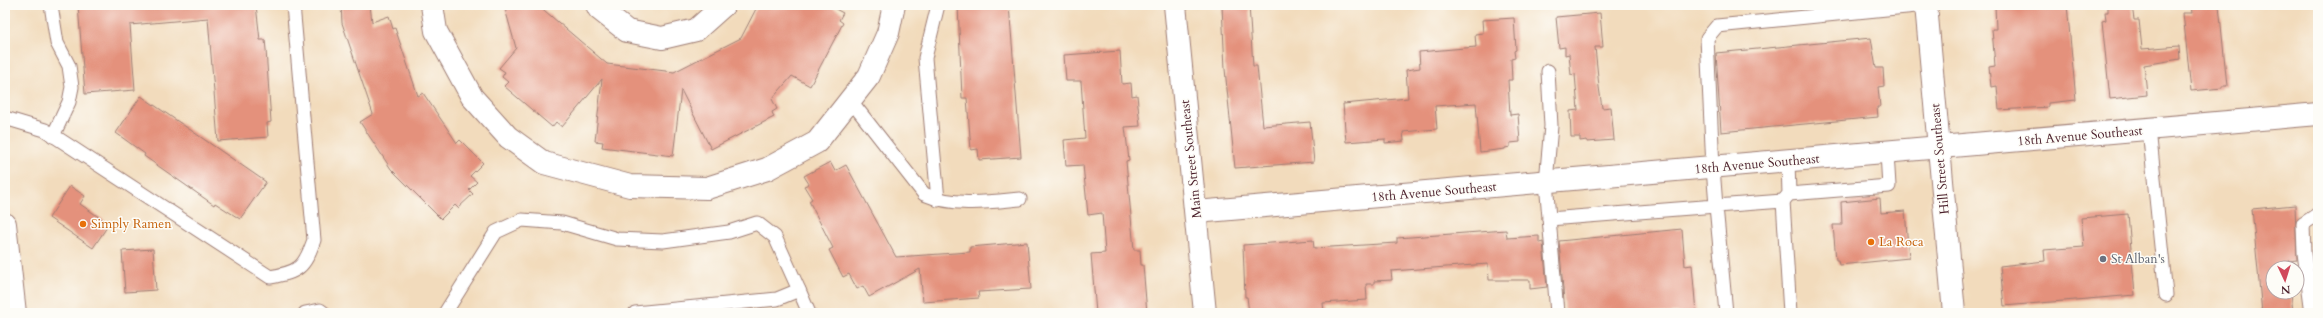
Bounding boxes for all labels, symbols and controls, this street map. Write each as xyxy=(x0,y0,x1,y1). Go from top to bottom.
street label: Main Street Southeast xyxy=(1176,99,1206,219)
street label: Hill Street Southeast xyxy=(1926,103,1954,215)
street label: 18th Avenue Southeast xyxy=(2017,122,2143,150)
street label: 18th Avenue Southeast xyxy=(1694,150,1820,178)
street label: 18th Avenue Southeast xyxy=(1371,178,1497,206)
place label: Simply Ramen xyxy=(91,215,172,233)
marker: Simply Ramen xyxy=(78,219,88,229)
place label: La Roca xyxy=(1879,233,1924,251)
marker: La Roca xyxy=(1866,237,1876,247)
place label: St Alban's xyxy=(2111,250,2165,268)
marker: St Alban's xyxy=(2098,254,2108,264)
north arrow xyxy=(2265,260,2305,300)
text: N xyxy=(2280,282,2291,297)

